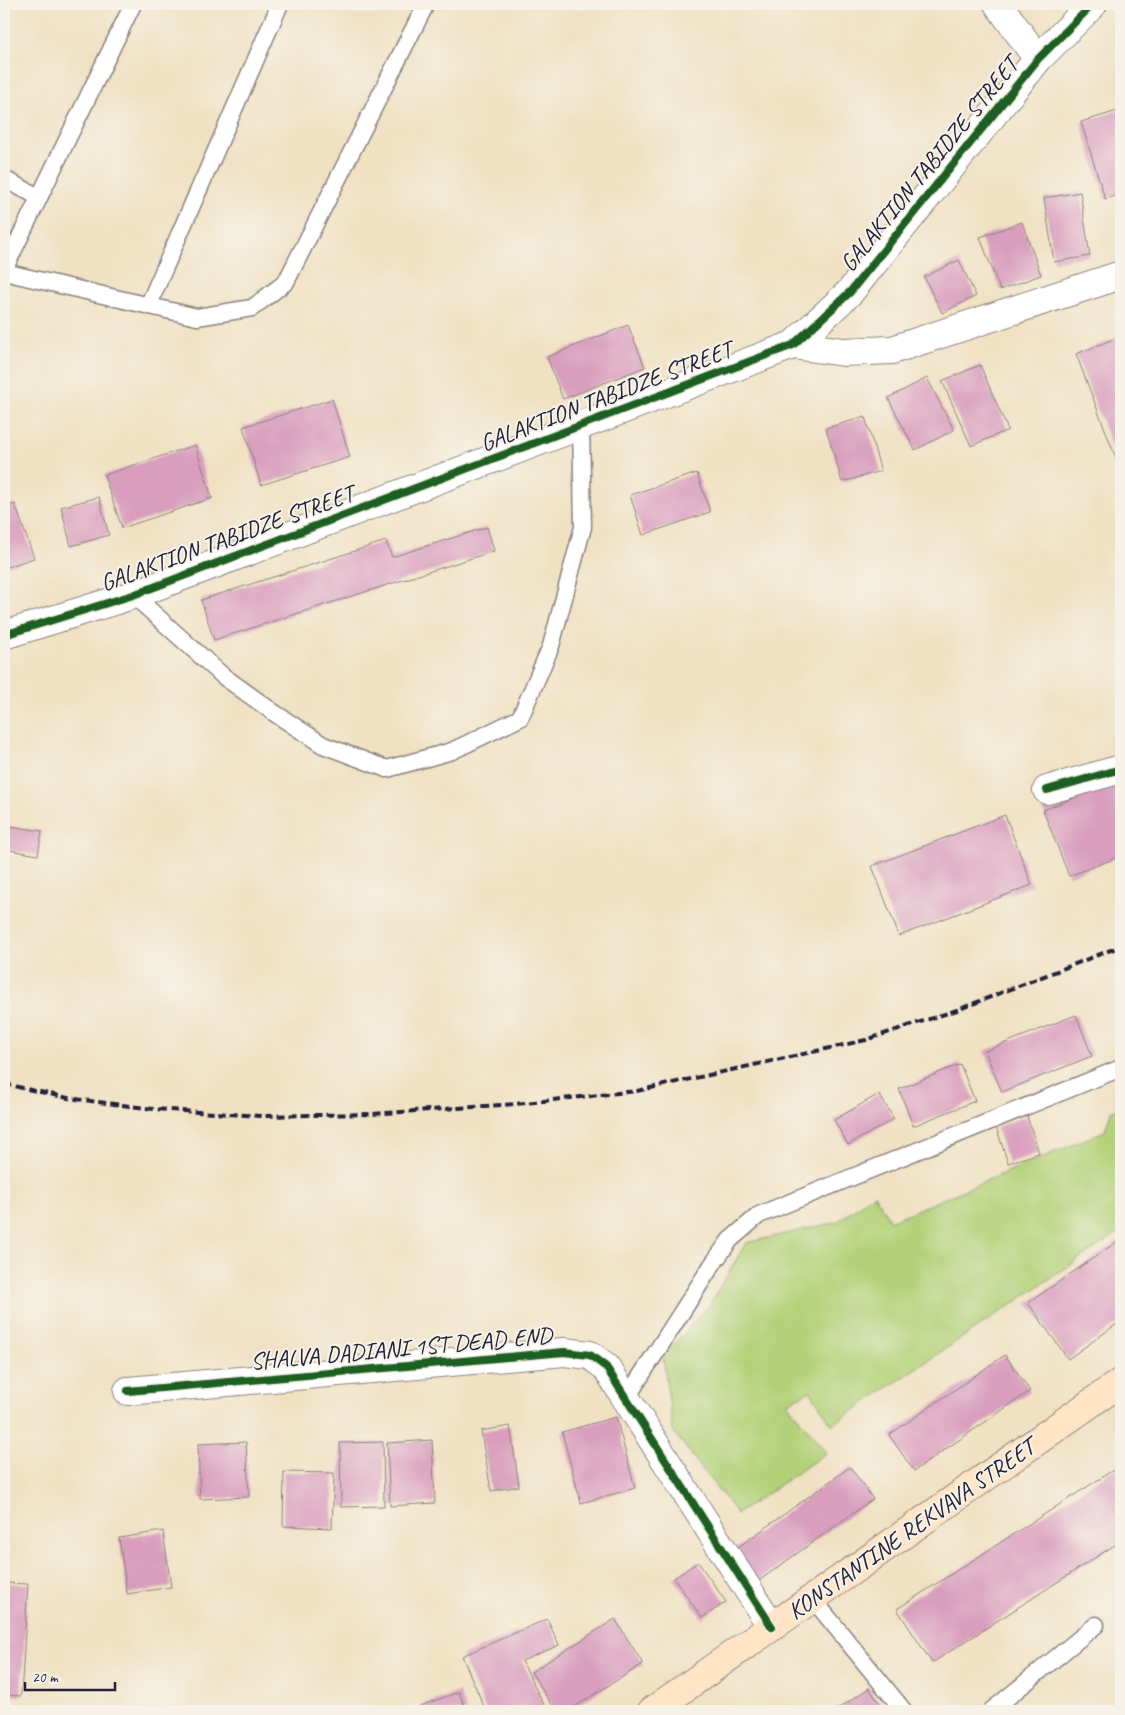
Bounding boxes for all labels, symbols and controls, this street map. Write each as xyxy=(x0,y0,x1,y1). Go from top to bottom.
street label: GALAKTION TABIDZE STREET xyxy=(833,47,1028,277)
street label: GALAKTION TABIDZE STREET xyxy=(476,332,741,458)
street label: GALAKTION TABIDZE STREET xyxy=(96,476,363,598)
street label: SHALVA DADIANI 1ST DEAD END xyxy=(249,1320,555,1376)
street label: KONSTANTINE REKVAVA STREET xyxy=(781,1429,1045,1626)
scale bar xyxy=(25,1660,115,1692)
text: 20 m xyxy=(32,1668,59,1687)

